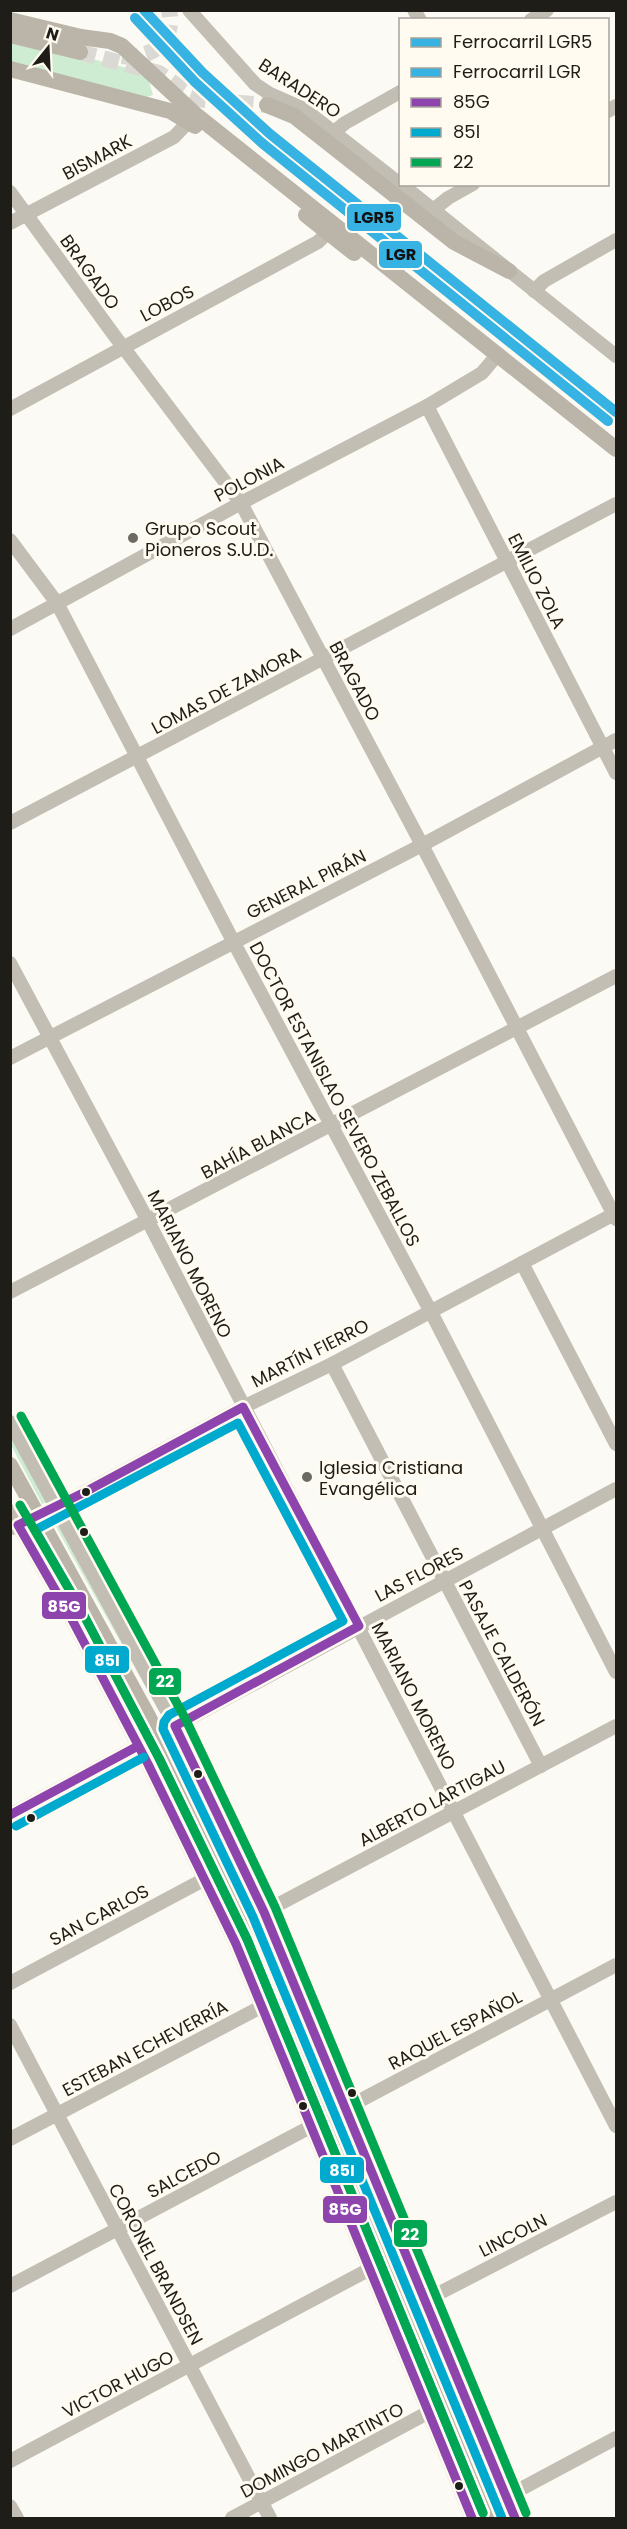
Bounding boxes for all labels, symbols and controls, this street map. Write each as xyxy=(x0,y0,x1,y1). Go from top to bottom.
north arrow xyxy=(18,18,78,78)
legend xyxy=(399,18,609,186)
text: N xyxy=(43,21,62,47)
text: Ferrocarril LGR5 xyxy=(453,29,592,54)
street label: BARADERO xyxy=(254,52,346,124)
text: Ferrocarril LGR xyxy=(453,59,581,84)
text: 85G xyxy=(453,89,490,114)
text: 85I xyxy=(453,119,480,144)
street label: BISMARK xyxy=(58,128,136,186)
text: 22 xyxy=(453,149,474,174)
line badge: LGR5 xyxy=(346,203,402,232)
text: LGR5 xyxy=(354,206,394,229)
street label: BRAGADO xyxy=(54,229,126,315)
line badge: LGR xyxy=(378,240,423,269)
text: LGR xyxy=(386,243,416,266)
street label: LOBOS xyxy=(136,278,198,328)
street label: POLONIA xyxy=(210,450,288,508)
place label: Grupo Scout Pioneros S.U.D. xyxy=(145,516,273,562)
street label: EMILIO ZOLA xyxy=(502,529,572,633)
marker: Grupo Scout Pioneros S.U.D. xyxy=(126,531,140,545)
street label: BRAGADO xyxy=(324,637,386,725)
street label: LOMAS DE ZAMORA xyxy=(147,640,305,740)
street label: GENERAL PIRÁN xyxy=(242,843,370,925)
street label: DOCTOR ESTANISLAO SEVERO ZEBALLOS xyxy=(244,937,426,1251)
street label: BAHÍA BLANCA xyxy=(196,1103,320,1185)
street label: MARIANO MORENO xyxy=(142,1186,238,1342)
street label: MARTÍN FIERRO xyxy=(247,1313,373,1393)
place label: Iglesia Cristiana Evangélica xyxy=(319,1455,463,1501)
marker: Iglesia Cristiana Evangélica xyxy=(300,1470,314,1484)
unlabelled marker xyxy=(80,1486,92,1498)
unlabelled marker xyxy=(78,1526,90,1538)
street label: LAS FLORES xyxy=(370,1540,468,1608)
street label: PASAJE CALDERÓN xyxy=(453,1575,551,1731)
line badge: 85G xyxy=(41,1591,87,1620)
text: 85G xyxy=(48,1595,80,1618)
street label: MARIANO MORENO xyxy=(366,1618,462,1774)
line badge: 85I xyxy=(84,1645,130,1674)
text: 85I xyxy=(94,1649,120,1672)
line badge: 22 xyxy=(148,1667,182,1696)
text: 22 xyxy=(156,1670,174,1693)
street label: ALBERTO LARTIGAU xyxy=(354,1754,510,1852)
unlabelled marker xyxy=(192,1768,204,1780)
unlabelled marker xyxy=(25,1812,37,1824)
street label: SAN CARLOS xyxy=(45,1878,153,1952)
street label: RAQUEL ESPAÑOL xyxy=(384,1984,526,2076)
street label: ESTEBAN ECHEVERRÍA xyxy=(58,1994,232,2102)
unlabelled marker xyxy=(346,2087,358,2099)
unlabelled marker xyxy=(297,2100,309,2112)
street label: SALCEDO xyxy=(143,2144,225,2204)
line badge: 85I xyxy=(319,2156,365,2184)
text: 85I xyxy=(329,2159,355,2182)
street label: CORONEL BRANDSEN xyxy=(103,2179,209,2349)
line badge: 85G xyxy=(322,2195,368,2224)
text: 85G xyxy=(329,2198,361,2221)
street label: LINCOLN xyxy=(475,2207,551,2263)
line badge: 22 xyxy=(393,2219,428,2248)
text: 22 xyxy=(401,2223,419,2246)
street label: VICTOR HUGO xyxy=(58,2344,178,2424)
street label: DOMINGO MARTINTO xyxy=(236,2396,408,2504)
unlabelled marker xyxy=(453,2480,465,2492)

